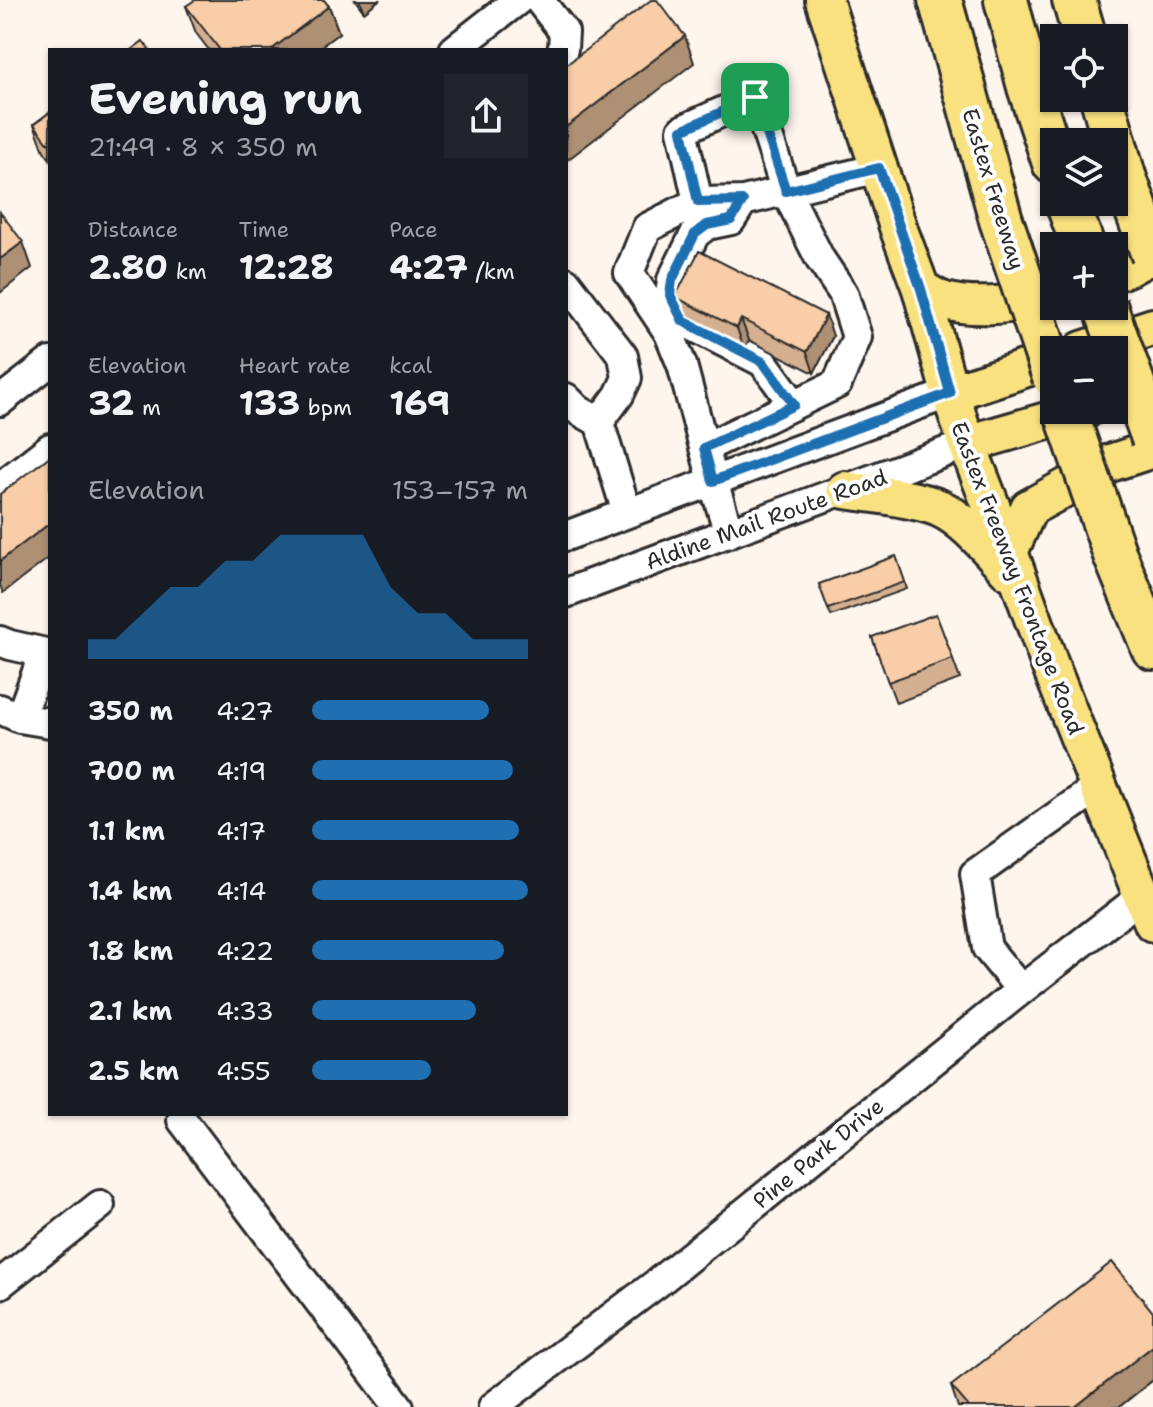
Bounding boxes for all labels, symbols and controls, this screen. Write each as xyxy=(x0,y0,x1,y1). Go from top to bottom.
map controls xyxy=(1040,24,1128,424)
button: locate xyxy=(1040,24,1128,112)
pin xyxy=(721,63,789,131)
text: Evening run xyxy=(88,69,362,128)
button: share xyxy=(444,74,528,158)
icon: arrive xyxy=(733,75,777,119)
street label: Eastex Freeway xyxy=(955,105,1032,273)
button: layers xyxy=(1040,128,1128,216)
text: 21:49 · 8 × 350 m xyxy=(88,129,318,164)
text: Distance xyxy=(88,215,178,244)
text: Time xyxy=(239,215,289,244)
text: Pace xyxy=(389,215,438,244)
button: + xyxy=(1040,232,1128,320)
text: 2.80 xyxy=(88,244,168,290)
text: 12:28 xyxy=(239,244,334,290)
text: 4:27 xyxy=(389,244,468,290)
text: km xyxy=(168,257,207,286)
text: /km xyxy=(468,257,515,286)
button: − xyxy=(1040,336,1128,424)
text: Elevation xyxy=(88,351,186,380)
text: Heart rate xyxy=(239,351,351,380)
text: kcal xyxy=(389,351,432,380)
text: 32 xyxy=(88,380,134,426)
text: 133 xyxy=(239,380,300,426)
text: 169 xyxy=(389,380,450,426)
text: m xyxy=(134,393,161,422)
text: bpm xyxy=(300,393,352,422)
street label: Eastex Freeway Frontage Road xyxy=(944,417,1091,739)
street label: Aldine Mail Route Road xyxy=(641,462,891,577)
text: Elevation xyxy=(88,472,204,507)
text: 153–157 m xyxy=(392,472,528,507)
text: 350 m xyxy=(88,693,173,728)
text: 4:27 xyxy=(216,693,274,728)
text: 700 m xyxy=(88,753,175,788)
text: 4:19 xyxy=(216,753,267,788)
text: 1.1 km xyxy=(88,813,165,848)
text: 4:17 xyxy=(216,813,266,848)
text: 1.4 km xyxy=(88,873,172,908)
text: 4:14 xyxy=(216,873,266,908)
text: 1.8 km xyxy=(88,933,173,968)
text: 4:22 xyxy=(216,933,274,968)
text: 2.1 km xyxy=(88,993,172,1028)
text: 4:33 xyxy=(216,993,274,1028)
text: 2.5 km xyxy=(88,1053,179,1088)
text: 4:55 xyxy=(216,1053,271,1088)
street label: Pine Park Drive xyxy=(747,1092,890,1215)

